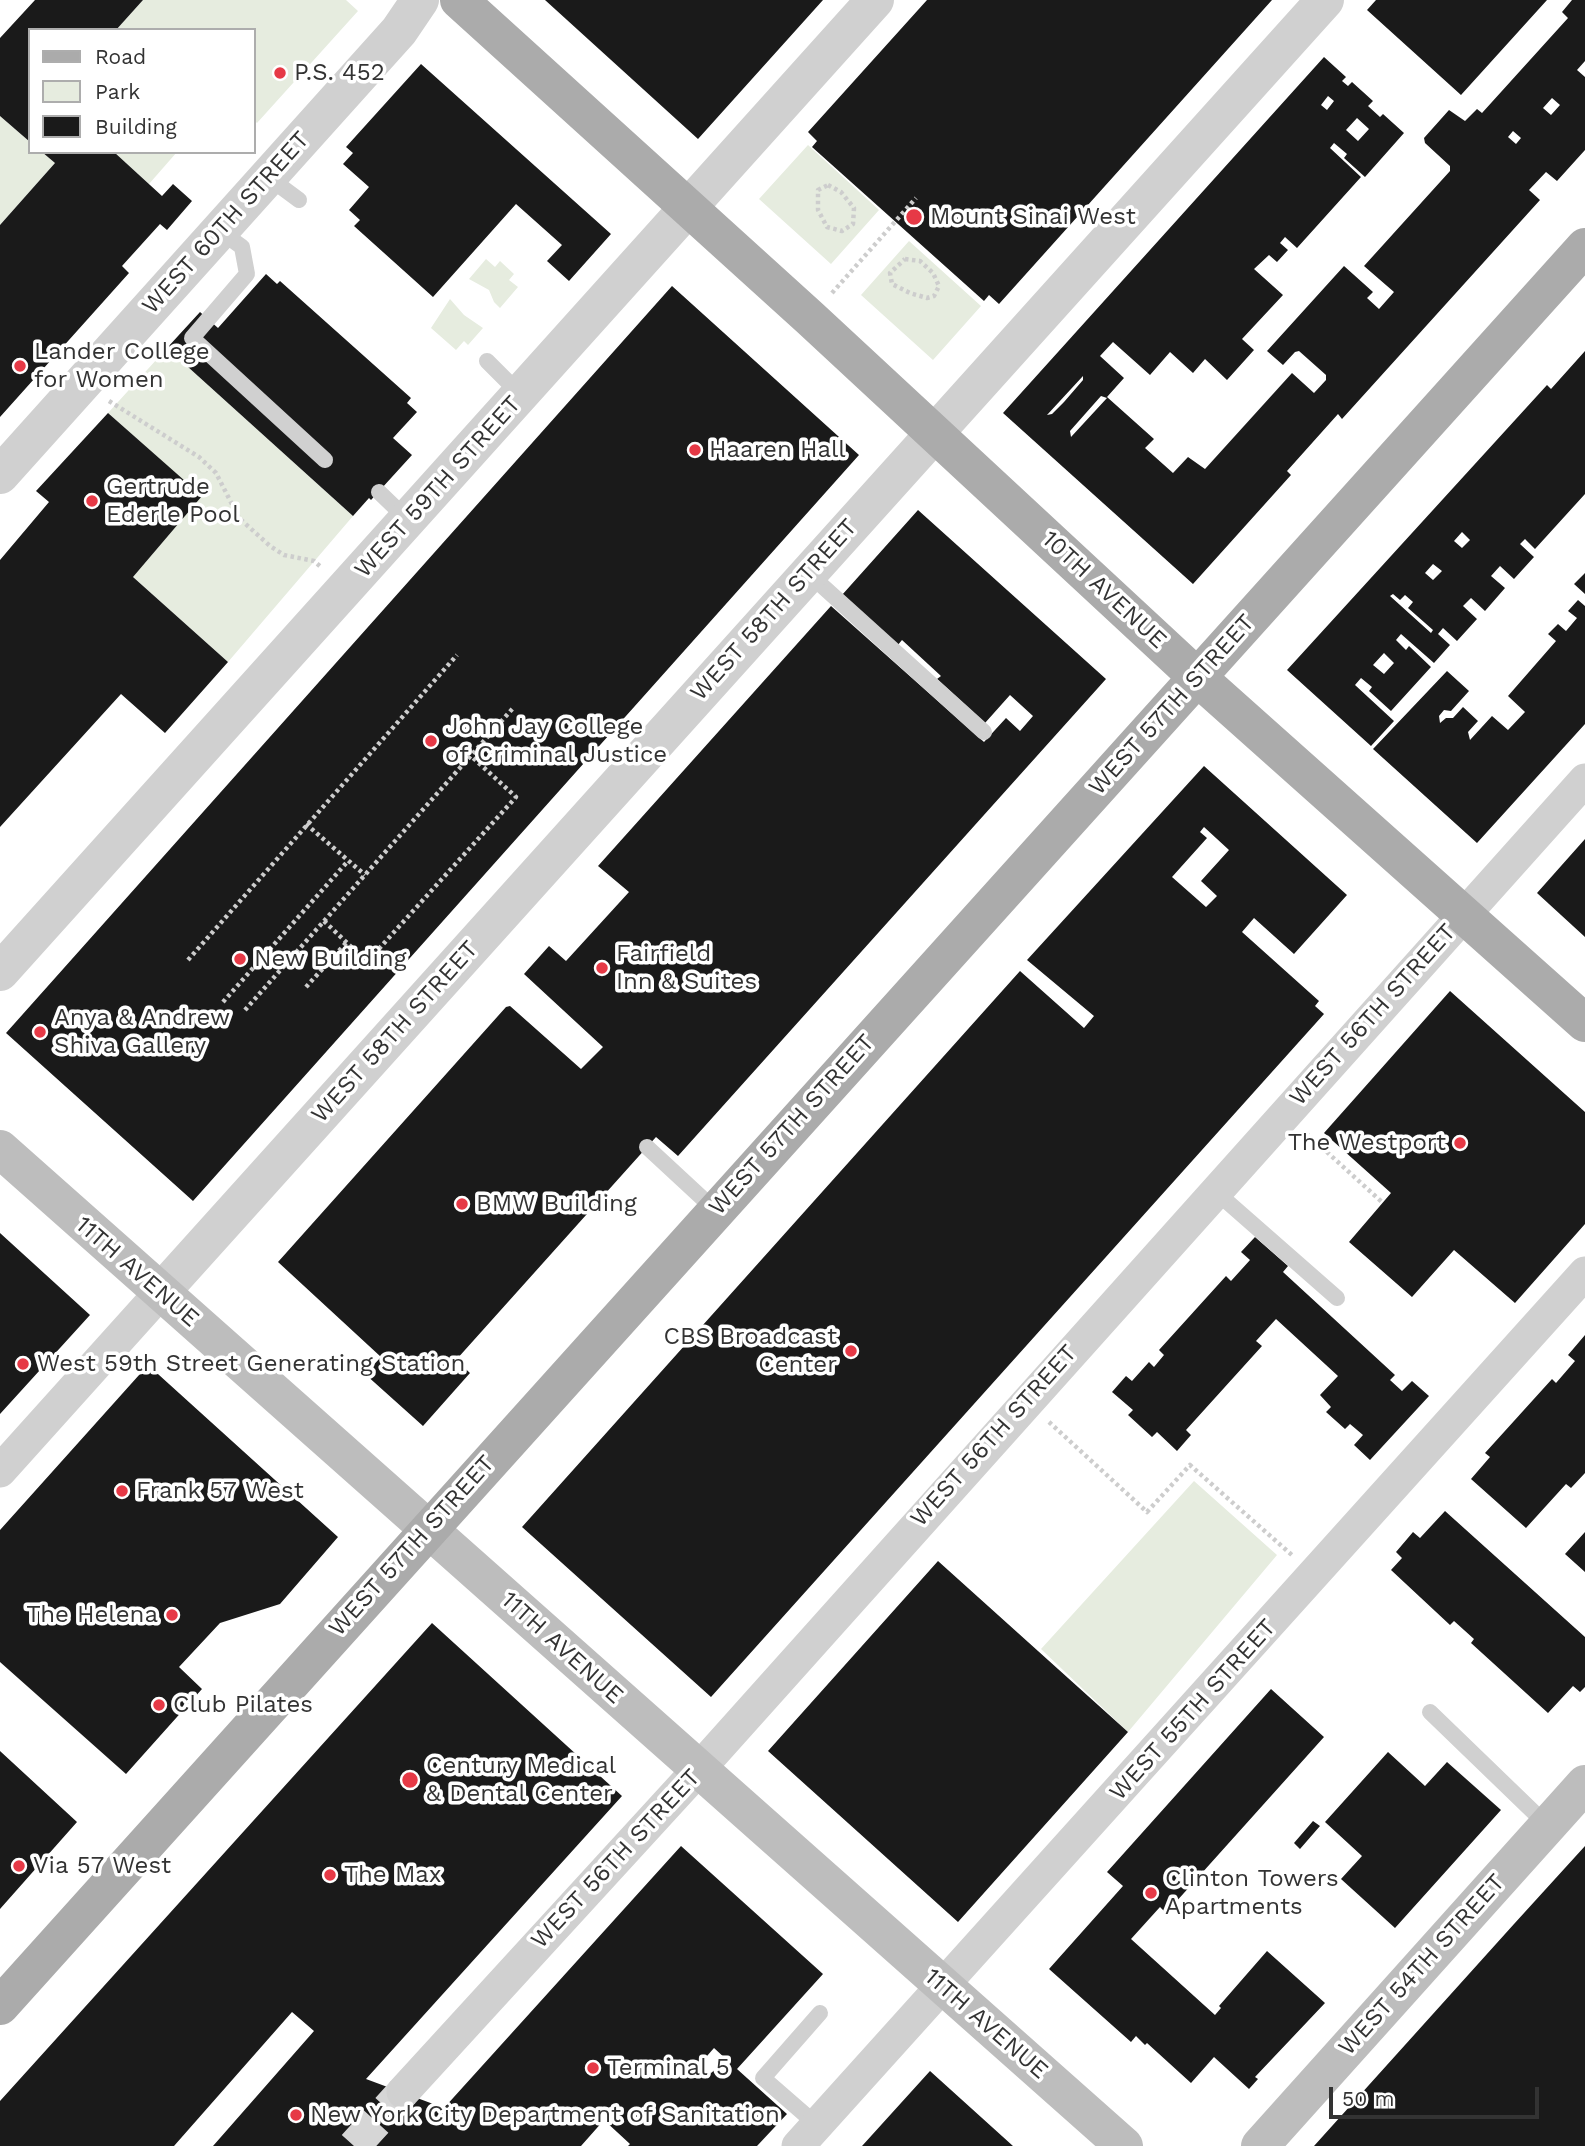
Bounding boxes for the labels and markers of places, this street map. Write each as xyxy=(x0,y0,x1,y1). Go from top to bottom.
place label: P.S. 452 xyxy=(294,59,385,87)
marker: P.S. 452 xyxy=(272,65,288,81)
place label: Mount Sinai West xyxy=(930,203,1136,231)
marker: Mount Sinai West xyxy=(904,207,924,227)
place label: Lander College for Women xyxy=(34,338,210,394)
marker: Lander College for Women xyxy=(12,358,28,374)
place label: Haaren Hall xyxy=(709,436,846,464)
marker: Haaren Hall xyxy=(687,442,703,458)
place label: Gertrude Ederle Pool xyxy=(106,473,239,529)
marker: Gertrude Ederle Pool xyxy=(84,493,100,509)
place label: John Jay College of Criminal Justice xyxy=(445,713,667,769)
marker: John Jay College of Criminal Justice xyxy=(423,733,439,749)
place label: Fairfield Inn & Suites xyxy=(616,940,757,996)
place label: New Building xyxy=(254,945,406,973)
marker: New Building xyxy=(232,951,248,967)
marker: Fairfield Inn & Suites xyxy=(594,960,610,976)
place label: Anya & Andrew Shiva Gallery xyxy=(54,1004,230,1060)
marker: Anya & Andrew Shiva Gallery xyxy=(32,1024,48,1040)
place label: The Westport xyxy=(1288,1129,1446,1157)
marker: The Westport xyxy=(1452,1135,1468,1151)
place label: BMW Building xyxy=(476,1190,637,1218)
marker: BMW Building xyxy=(454,1196,470,1212)
place label: CBS Broadcast Center xyxy=(663,1323,837,1379)
marker: CBS Broadcast Center xyxy=(843,1343,859,1359)
place label: West 59th Street Generating Station xyxy=(37,1350,465,1378)
marker: West 59th Street Generating Station xyxy=(15,1356,31,1372)
place label: Frank 57 West xyxy=(136,1477,304,1505)
marker: Frank 57 West xyxy=(114,1483,130,1499)
place label: The Helena xyxy=(26,1601,158,1629)
marker: The Helena xyxy=(164,1607,180,1623)
place label: Club Pilates xyxy=(173,1691,313,1719)
marker: Club Pilates xyxy=(151,1697,167,1713)
place label: Century Medical & Dental Center xyxy=(426,1752,616,1808)
marker: Century Medical & Dental Center xyxy=(400,1770,420,1790)
place label: Via 57 West xyxy=(33,1852,171,1880)
marker: Via 57 West xyxy=(11,1858,27,1874)
place label: The Max xyxy=(344,1861,442,1889)
place label: Clinton Towers Apartments xyxy=(1165,1865,1339,1921)
marker: The Max xyxy=(322,1867,338,1883)
marker: Clinton Towers Apartments xyxy=(1143,1885,1159,1901)
place label: Terminal 5 xyxy=(607,2054,730,2082)
marker: Terminal 5 xyxy=(585,2060,601,2076)
place label: New York City Department of Sanitation xyxy=(310,2101,780,2129)
marker: New York City Department of Sanitation xyxy=(288,2107,304,2123)

